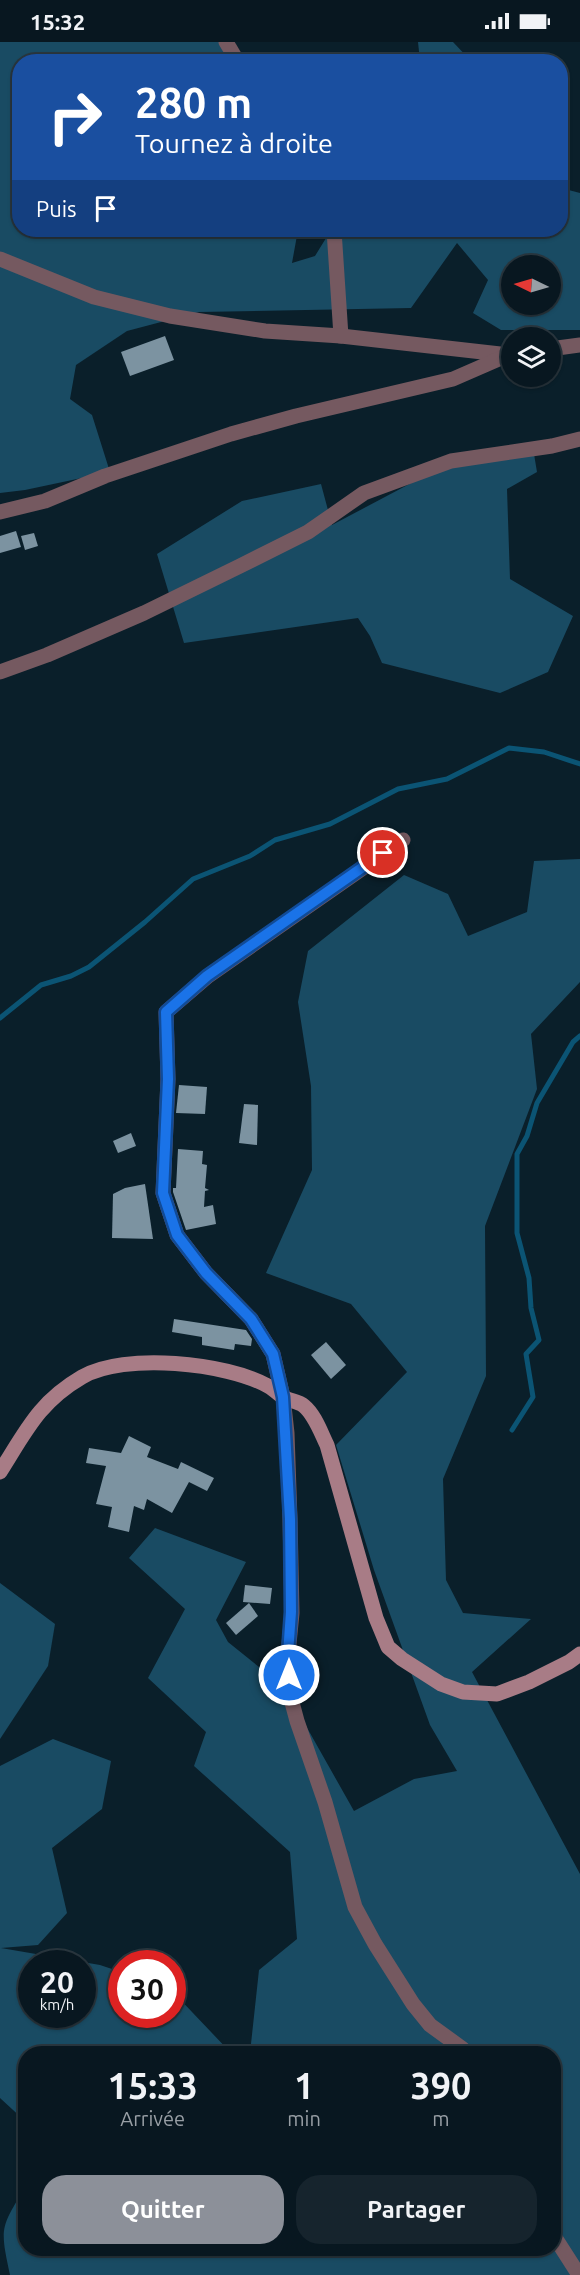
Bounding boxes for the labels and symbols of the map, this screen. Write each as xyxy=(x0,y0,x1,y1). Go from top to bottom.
north arrow xyxy=(501,255,561,315)
pin xyxy=(357,827,408,878)
position arrow xyxy=(257,1643,321,1707)
speed limit sign: 30 xyxy=(108,1950,186,2028)

